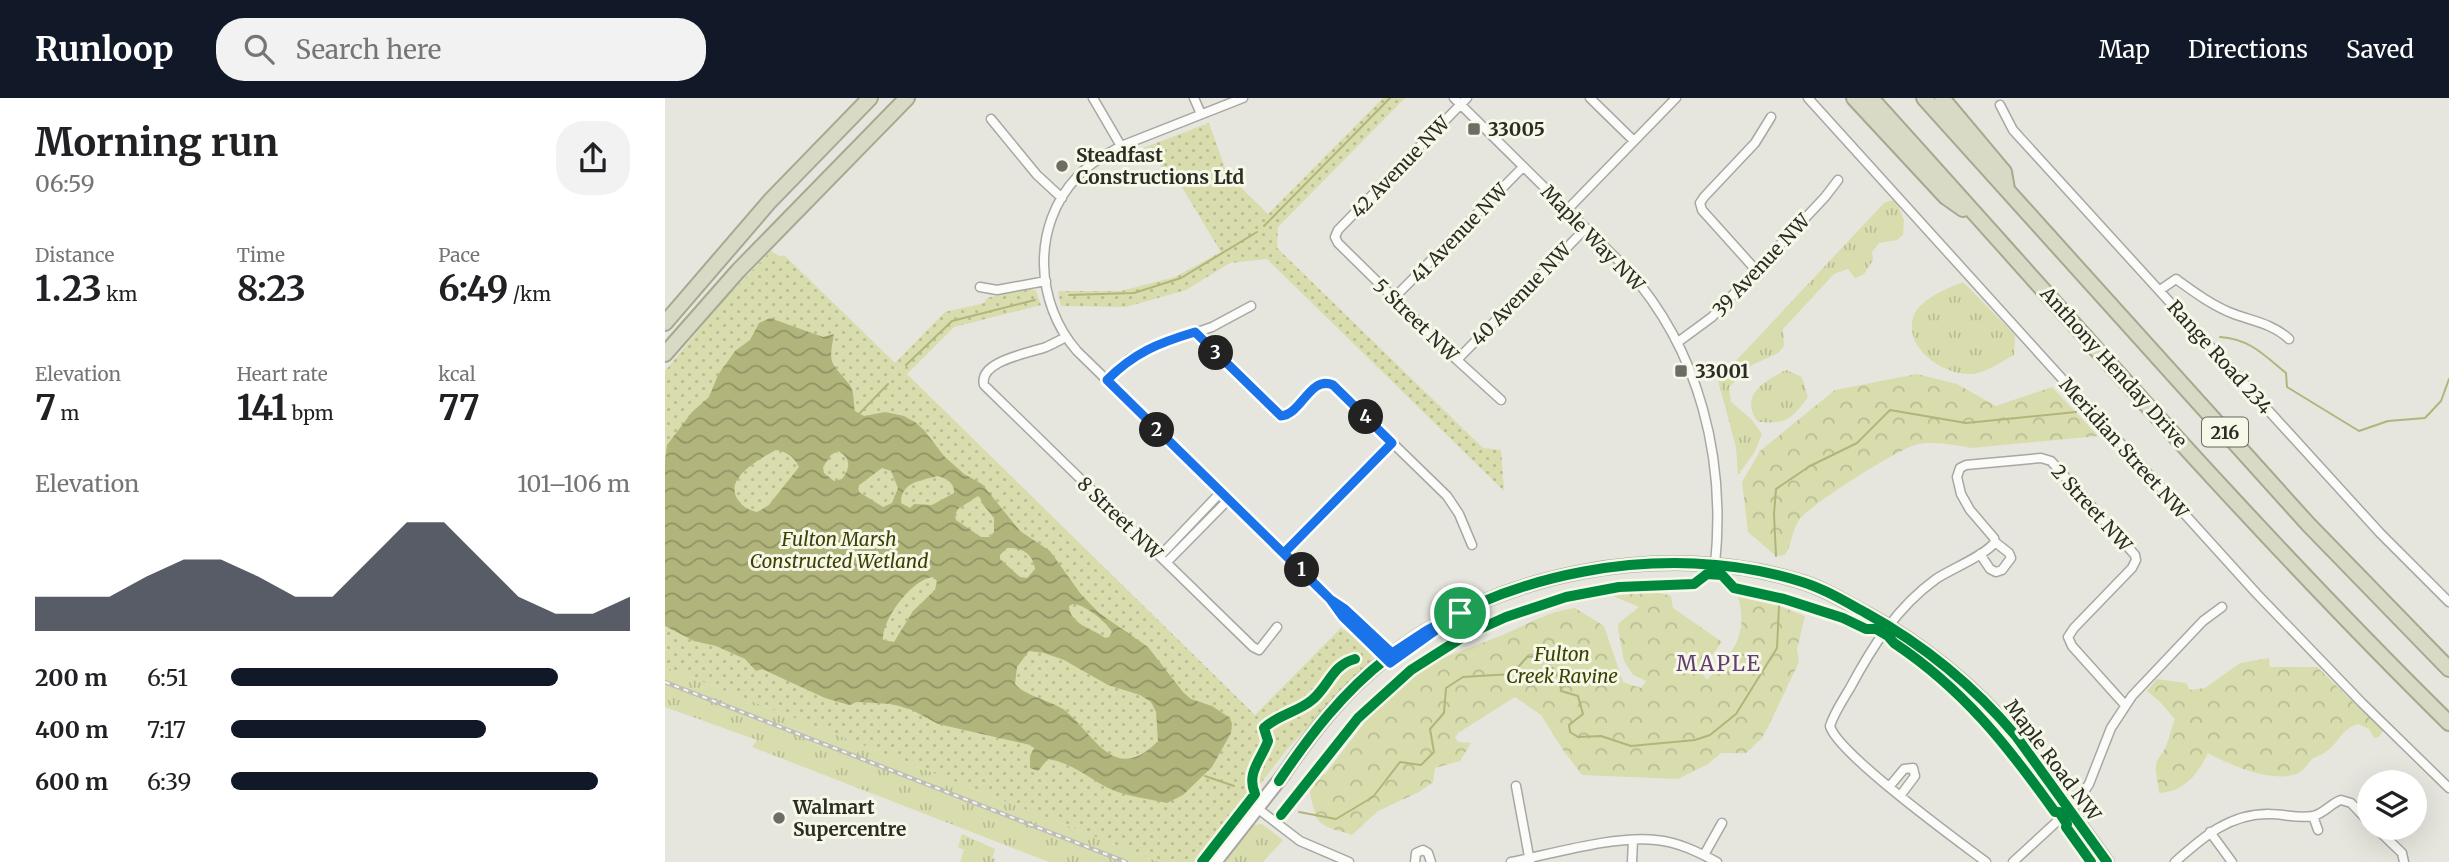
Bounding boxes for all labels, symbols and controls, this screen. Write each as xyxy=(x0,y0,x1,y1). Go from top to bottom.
search box xyxy=(216,18,706,81)
text: Runloop xyxy=(35,29,174,70)
icon: search xyxy=(240,30,278,68)
text: Search here xyxy=(296,33,441,66)
text: Map xyxy=(2099,34,2150,65)
text: Directions xyxy=(2188,34,2308,65)
text: Saved xyxy=(2346,34,2414,65)
street label: 42 Avenue NW xyxy=(1345,110,1455,223)
place label: 33005 xyxy=(1488,117,1545,141)
text: Morning run xyxy=(35,119,278,166)
button: share xyxy=(556,121,630,195)
marker: 33005 xyxy=(1466,121,1482,137)
place label: Steadfast Constructions Ltd xyxy=(1076,143,1245,189)
marker: Steadfast Constructions Ltd xyxy=(1054,158,1070,174)
text: 06:59 xyxy=(35,169,95,198)
street label: 41 Avenue NW xyxy=(1406,178,1513,288)
street label: Maple Way NW xyxy=(1536,180,1650,297)
street label: 39 Avenue NW xyxy=(1707,208,1815,321)
street label: 40 Avenue NW xyxy=(1466,237,1577,350)
text: Distance xyxy=(35,243,114,267)
text: Time xyxy=(237,243,285,267)
text: Pace xyxy=(438,243,480,267)
text: 1.23 xyxy=(35,267,102,311)
text: 8:23 xyxy=(237,267,306,311)
text: 6:49 xyxy=(438,267,508,311)
street label: 5 Street NW xyxy=(1369,274,1464,367)
street label: Anthony Henday Drive xyxy=(2035,281,2193,452)
text: km xyxy=(102,282,137,306)
text: /km xyxy=(508,282,551,306)
street label: Range Road 234 xyxy=(2163,295,2278,419)
pin: 3 xyxy=(1199,336,1233,370)
text: 3 xyxy=(1210,340,1221,364)
place label: 33001 xyxy=(1695,359,1749,383)
text: Elevation xyxy=(35,362,121,386)
text: Heart rate xyxy=(237,362,328,386)
text: kcal xyxy=(438,362,476,386)
marker: 33001 xyxy=(1673,363,1689,379)
street label: Meridian Street NW xyxy=(2054,373,2194,524)
text: 7 xyxy=(35,386,56,430)
text: 141 xyxy=(237,386,287,430)
text: 77 xyxy=(438,386,480,430)
pin: 4 xyxy=(1349,400,1383,434)
text: m xyxy=(56,401,79,425)
text: bpm xyxy=(287,401,334,425)
text: 4 xyxy=(1359,404,1372,428)
pin: 2 xyxy=(1140,412,1175,448)
text: 2 xyxy=(1151,417,1162,441)
road number: 216 xyxy=(2202,418,2248,446)
street label: 2 Street NW xyxy=(2047,459,2138,557)
text: Elevation xyxy=(35,469,139,498)
text: 101–106 m xyxy=(517,469,630,498)
street label: 8 Street NW xyxy=(1072,471,1168,565)
park label: Fulton Marsh Constructed Wetland xyxy=(750,527,928,573)
pin: 1 xyxy=(1285,552,1319,588)
text: 1 xyxy=(1297,557,1306,581)
pin xyxy=(1430,583,1490,643)
icon: arrive xyxy=(1441,594,1479,632)
park label: Fulton Creek Ravine xyxy=(1506,642,1618,688)
district label: MAPLE xyxy=(1676,650,1762,677)
text: 200 m xyxy=(35,663,107,692)
text: 6:51 xyxy=(147,663,188,692)
street label: Maple Road NW xyxy=(2000,695,2107,826)
text: 400 m xyxy=(35,715,109,744)
text: 7:17 xyxy=(147,715,186,744)
text: 600 m xyxy=(35,767,108,796)
text: 6:39 xyxy=(147,767,191,796)
map controls xyxy=(2357,770,2427,840)
button: layers xyxy=(2357,770,2427,840)
place label: Walmart Supercentre xyxy=(792,795,906,841)
marker: Walmart Supercentre xyxy=(771,810,787,826)

